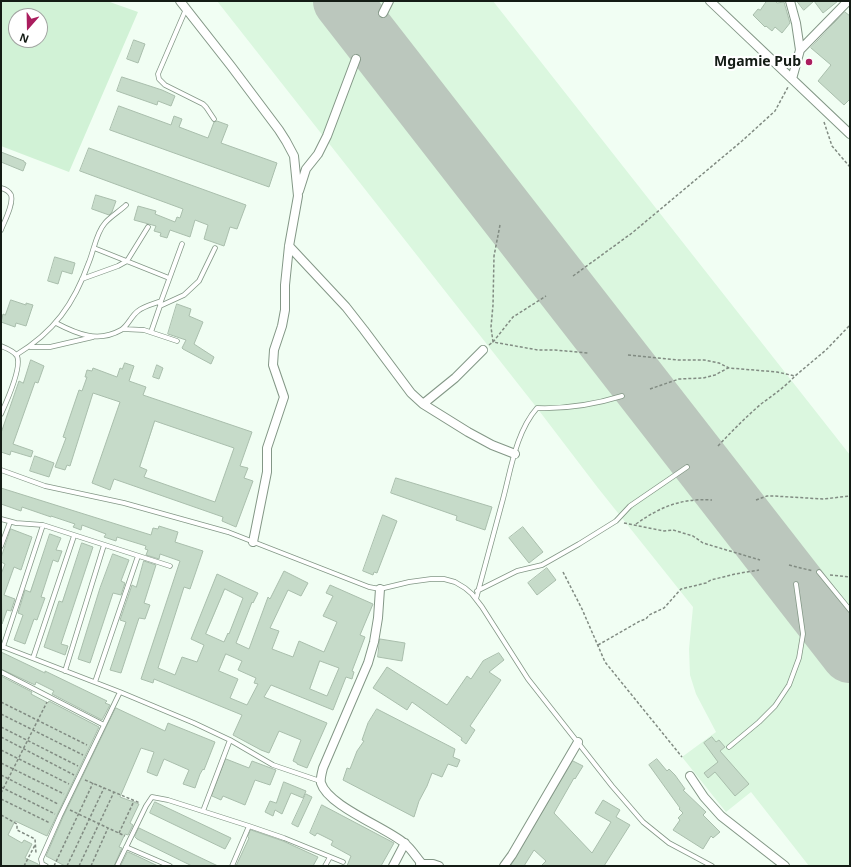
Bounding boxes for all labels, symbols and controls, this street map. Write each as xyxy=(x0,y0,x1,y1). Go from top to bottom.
north arrow xyxy=(8,8,48,48)
text: N xyxy=(17,30,31,47)
place label: Mgamie Pub xyxy=(714,54,801,70)
marker: Mgamie Pub xyxy=(804,57,814,67)

